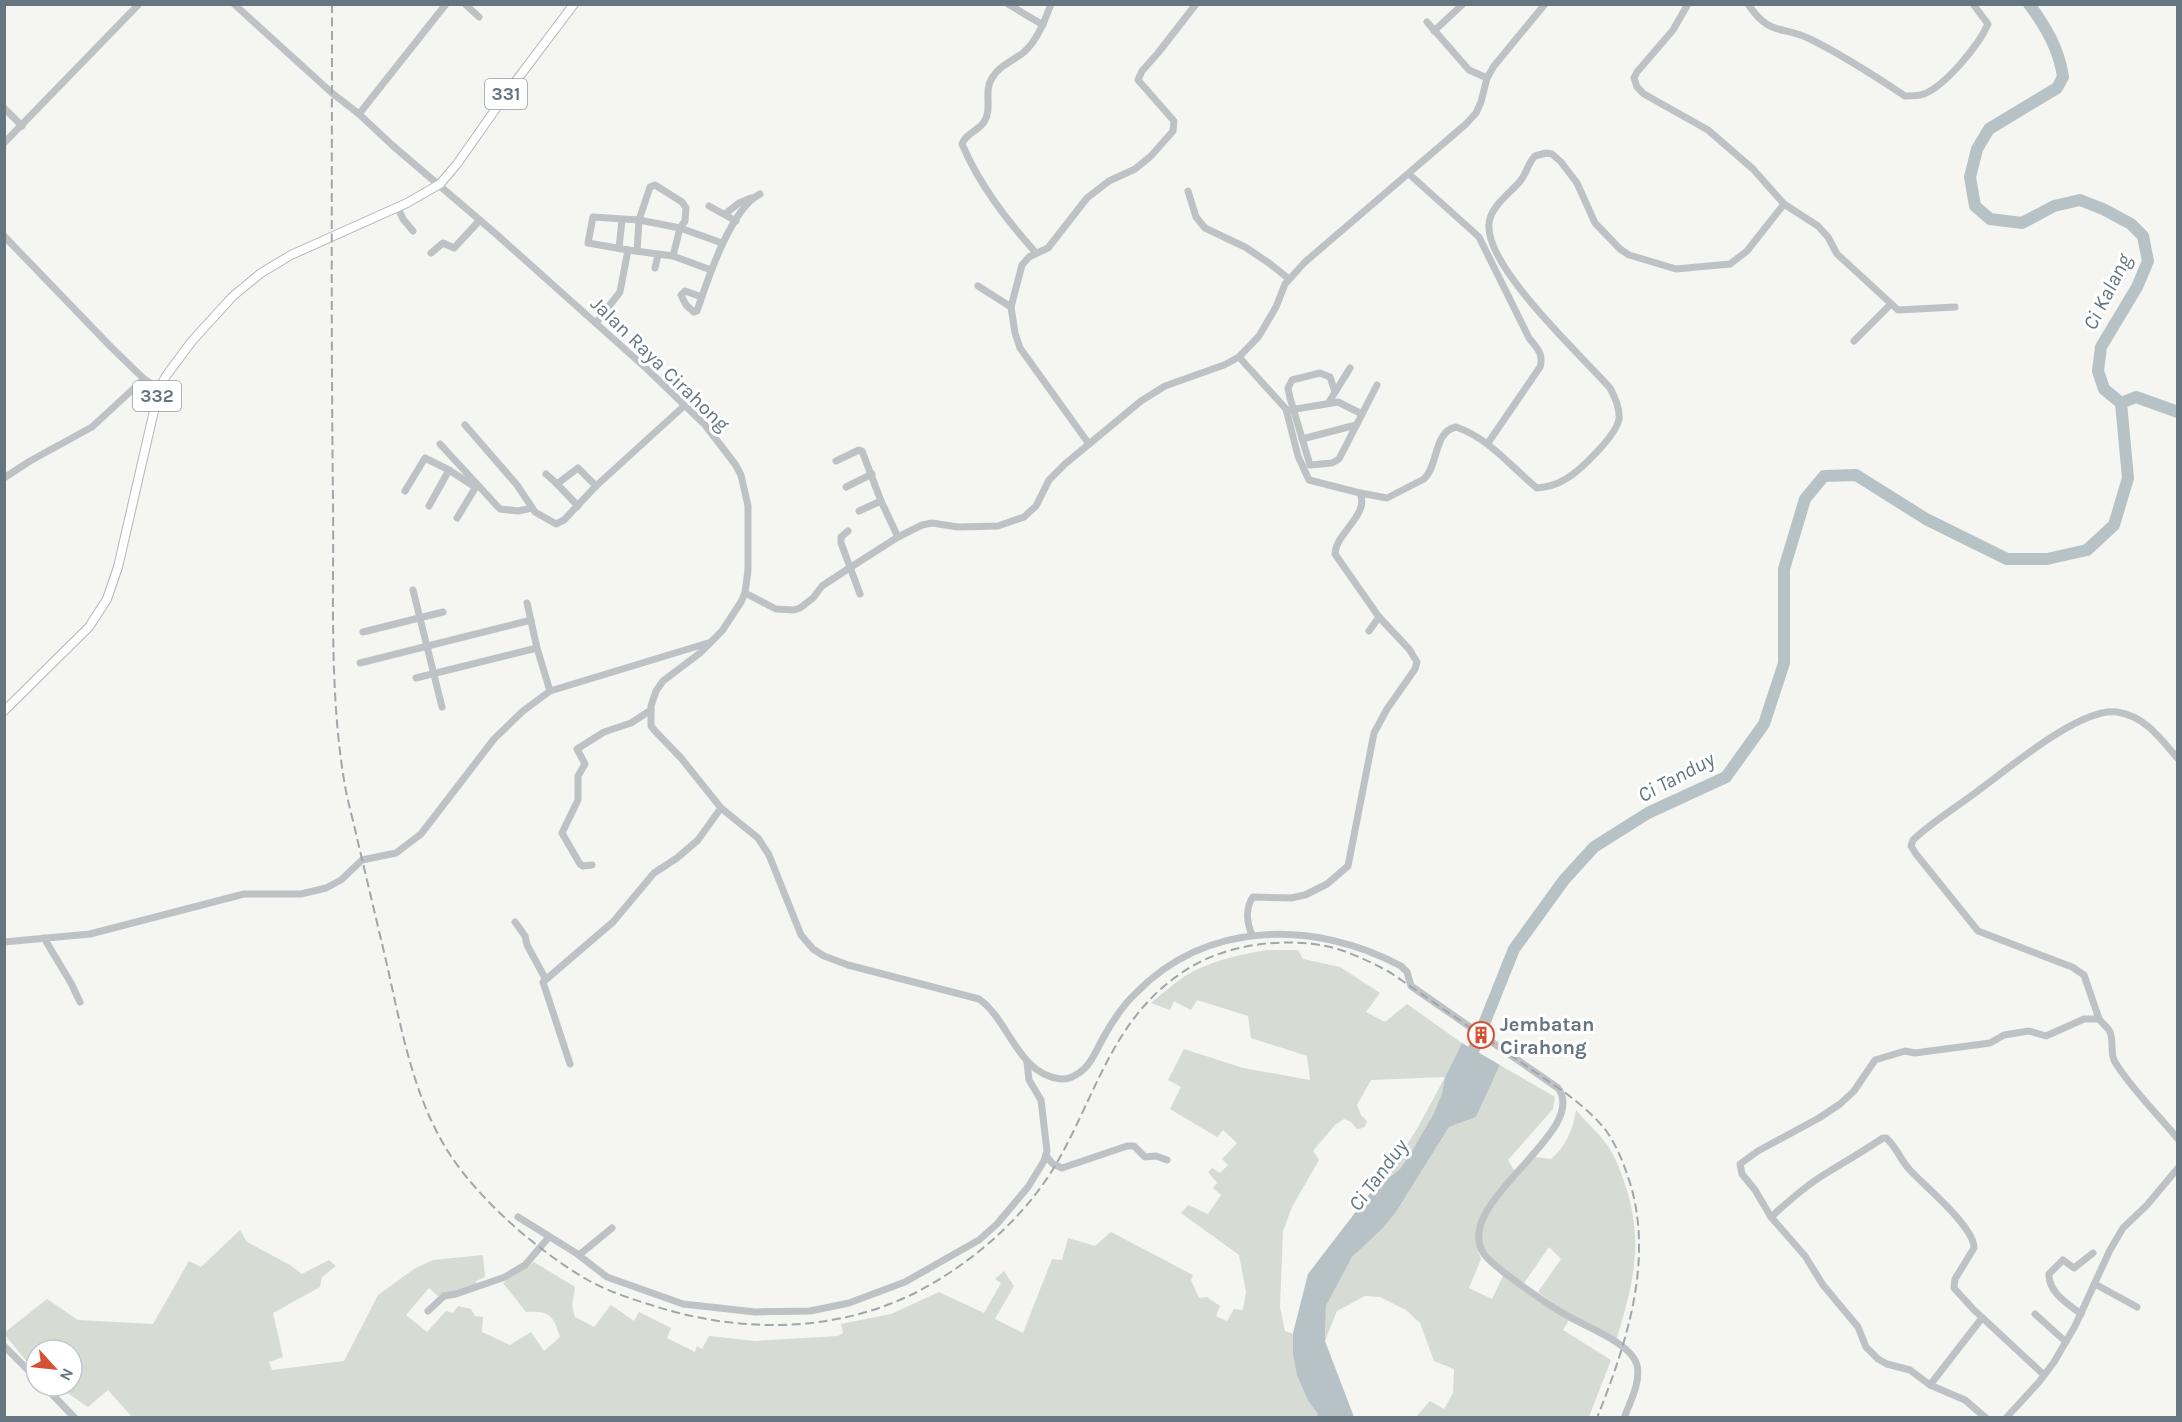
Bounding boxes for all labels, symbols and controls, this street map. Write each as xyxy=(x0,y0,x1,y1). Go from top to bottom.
road number: 331 xyxy=(485,79,527,109)
water label: Ci Kalang xyxy=(2078,249,2137,334)
street label: Jalan Raya Cirahong xyxy=(586,292,734,436)
road number: 332 xyxy=(133,381,181,411)
water label: Ci Tanduy xyxy=(1634,746,1719,807)
place label: Jembatan Cirahong xyxy=(1500,1013,1594,1059)
building icon: Jembatan Cirahong xyxy=(1466,1020,1496,1050)
water label: Ci Tanduy xyxy=(1343,1134,1413,1216)
north arrow xyxy=(24,1338,84,1398)
text: N xyxy=(56,1365,78,1384)

